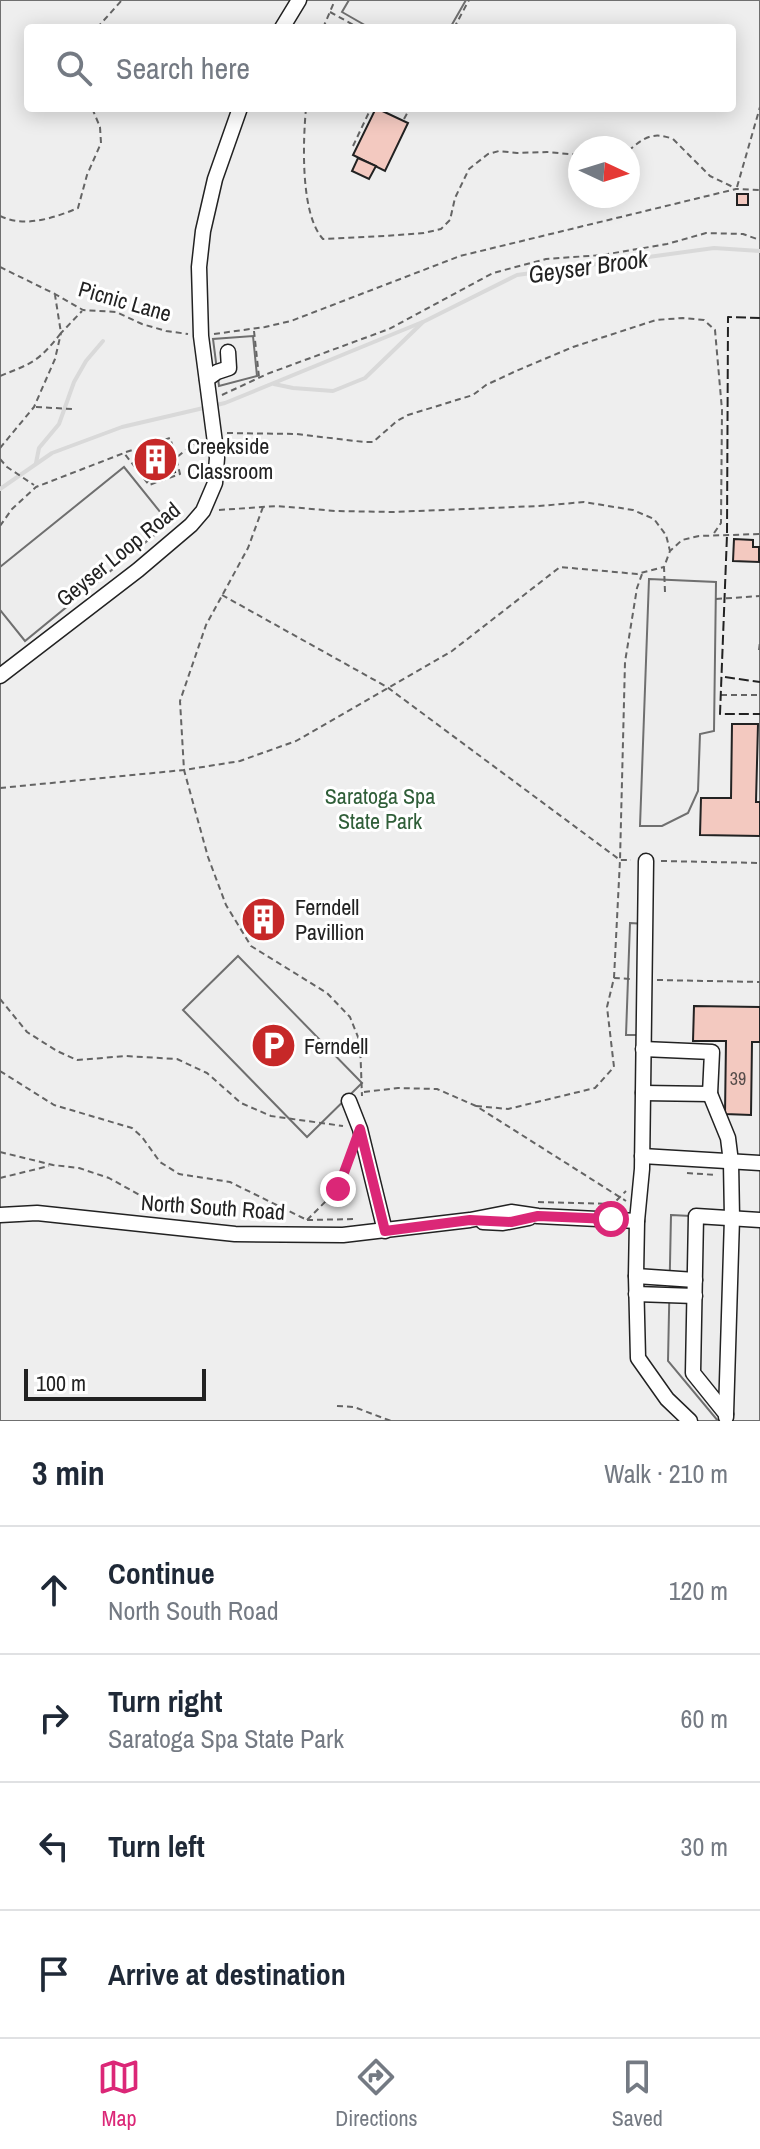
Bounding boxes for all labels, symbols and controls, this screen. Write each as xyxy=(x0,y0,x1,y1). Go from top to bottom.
search box xyxy=(24,24,736,112)
icon: search xyxy=(52,46,96,90)
text: Search here xyxy=(116,48,250,88)
north arrow xyxy=(568,136,640,208)
water label: Geyser Brook xyxy=(526,242,651,290)
street label: Picnic Lane xyxy=(75,273,175,329)
place label: Creekside Classroom xyxy=(187,431,273,486)
building icon: Creekside Classroom xyxy=(132,435,180,483)
street label: Geyser Loop Road xyxy=(50,495,186,613)
park label: Saratoga Spa State Park xyxy=(325,781,435,836)
place label: Ferndell Pavillion xyxy=(295,892,364,947)
building icon: Ferndell Pavillion xyxy=(240,896,288,944)
parking icon: Ferndell xyxy=(249,1022,297,1070)
place label: Ferndell xyxy=(304,1031,368,1061)
house number: 39 xyxy=(730,1066,746,1091)
route end xyxy=(320,1171,356,1207)
street label: North South Road xyxy=(140,1187,286,1227)
route start xyxy=(593,1201,629,1237)
scale bar xyxy=(24,1365,206,1401)
text: 100 m xyxy=(36,1368,86,1398)
text: 3 min xyxy=(32,1450,105,1496)
text: Walk · 210 m xyxy=(604,1456,728,1491)
text: Continue xyxy=(108,1553,215,1593)
icon: ahead xyxy=(32,1568,76,1612)
text: 120 m xyxy=(669,1573,728,1608)
text: North South Road xyxy=(108,1593,279,1628)
text: Turn right xyxy=(108,1681,222,1721)
icon: right xyxy=(32,1696,76,1740)
text: 60 m xyxy=(681,1701,728,1736)
text: Saratoga Spa State Park xyxy=(108,1721,344,1756)
icon: left xyxy=(32,1824,76,1868)
text: Turn left xyxy=(108,1826,205,1866)
text: 30 m xyxy=(681,1829,728,1864)
icon: arrive xyxy=(32,1952,76,1996)
text: Arrive at destination xyxy=(108,1954,346,1994)
tab: Map xyxy=(97,2055,141,2133)
tab: Directions xyxy=(335,2055,418,2133)
tab: Saved xyxy=(612,2055,663,2133)

